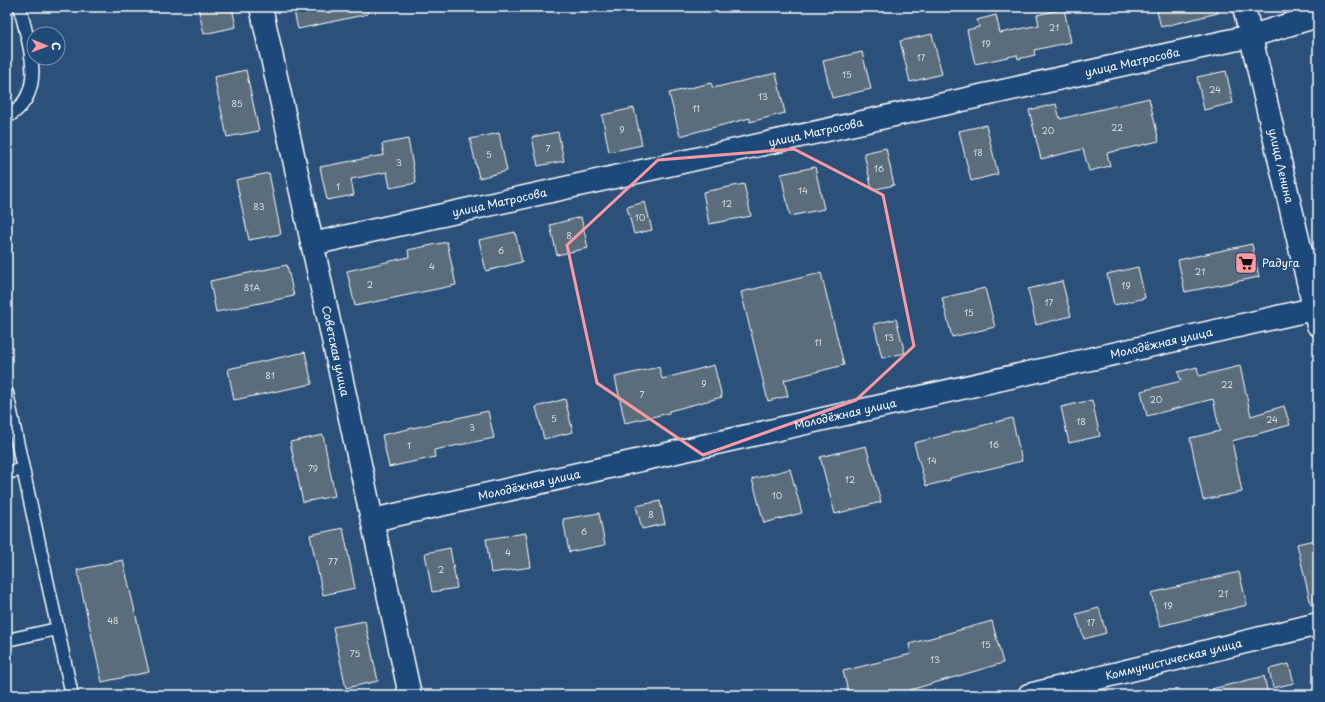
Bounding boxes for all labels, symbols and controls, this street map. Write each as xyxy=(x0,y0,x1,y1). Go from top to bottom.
house number: 21 xyxy=(1049,20,1059,34)
north arrow xyxy=(26,26,66,66)
house number: 19 xyxy=(981,36,991,50)
text: С xyxy=(48,42,65,50)
street label: улица Матросова xyxy=(1083,43,1181,81)
house number: 17 xyxy=(917,50,926,64)
house number: 15 xyxy=(842,67,852,81)
house number: 24 xyxy=(1209,82,1221,96)
house number: 13 xyxy=(758,89,768,103)
house number: 85 xyxy=(231,96,243,110)
house number: 11 xyxy=(692,101,700,115)
street label: улица Матросова xyxy=(767,113,865,151)
house number: 22 xyxy=(1111,120,1123,134)
house number: 9 xyxy=(619,122,625,136)
house number: 20 xyxy=(1042,123,1055,137)
street label: улица Ленина xyxy=(1264,127,1298,205)
house number: 7 xyxy=(545,141,551,155)
house number: 18 xyxy=(973,145,983,159)
house number: 5 xyxy=(486,147,492,161)
house number: 3 xyxy=(396,155,402,169)
house number: 16 xyxy=(874,161,884,175)
house number: 1 xyxy=(336,179,340,193)
street label: улица Матросова xyxy=(450,183,548,221)
house number: 14 xyxy=(798,183,808,197)
house number: 12 xyxy=(722,196,732,210)
house number: 83 xyxy=(253,199,265,213)
house number: 10 xyxy=(635,210,646,224)
house number: 8 xyxy=(566,228,572,242)
house number: 6 xyxy=(498,243,504,257)
supermarket icon: Радуга xyxy=(1233,250,1259,276)
place label: Радуга xyxy=(1262,254,1300,271)
house number: 4 xyxy=(429,259,435,273)
house number: 21 xyxy=(1195,264,1205,278)
house number: 2 xyxy=(367,277,373,291)
house number: 19 xyxy=(1121,278,1131,292)
house number: 81А xyxy=(244,280,260,294)
house number: 17 xyxy=(1045,295,1054,309)
street label: Советская улица xyxy=(318,304,354,398)
house number: 15 xyxy=(964,305,974,319)
street label: Молодёжная улица xyxy=(1108,323,1214,362)
house number: 13 xyxy=(884,330,894,344)
house number: 11 xyxy=(814,335,822,349)
house number: 81 xyxy=(265,368,275,382)
house number: 9 xyxy=(701,376,707,390)
house number: 22 xyxy=(1221,377,1233,391)
house number: 7 xyxy=(639,387,645,401)
house number: 20 xyxy=(1150,392,1163,406)
street label: Молодёжная улица xyxy=(792,394,898,433)
house number: 5 xyxy=(551,411,557,425)
house number: 24 xyxy=(1266,412,1278,426)
house number: 18 xyxy=(1076,414,1086,428)
house number: 3 xyxy=(469,420,475,434)
house number: 16 xyxy=(989,437,999,451)
house number: 1 xyxy=(407,438,411,452)
house number: 14 xyxy=(927,453,937,467)
house number: 79 xyxy=(308,461,318,475)
street label: Молодёжная улица xyxy=(476,465,582,504)
house number: 12 xyxy=(845,472,855,486)
house number: 10 xyxy=(772,488,783,502)
house number: 8 xyxy=(648,507,654,521)
house number: 6 xyxy=(581,524,587,538)
house number: 4 xyxy=(505,545,511,559)
house number: 77 xyxy=(328,554,338,568)
house number: 2 xyxy=(438,562,444,576)
house number: 21 xyxy=(1218,586,1228,600)
house number: 19 xyxy=(1163,598,1173,612)
house number: 48 xyxy=(107,613,119,627)
house number: 17 xyxy=(1087,615,1096,629)
street label: Коммунистическая улица xyxy=(1104,634,1244,684)
house number: 15 xyxy=(981,637,991,651)
house number: 75 xyxy=(350,646,360,660)
house number: 13 xyxy=(930,652,940,666)

